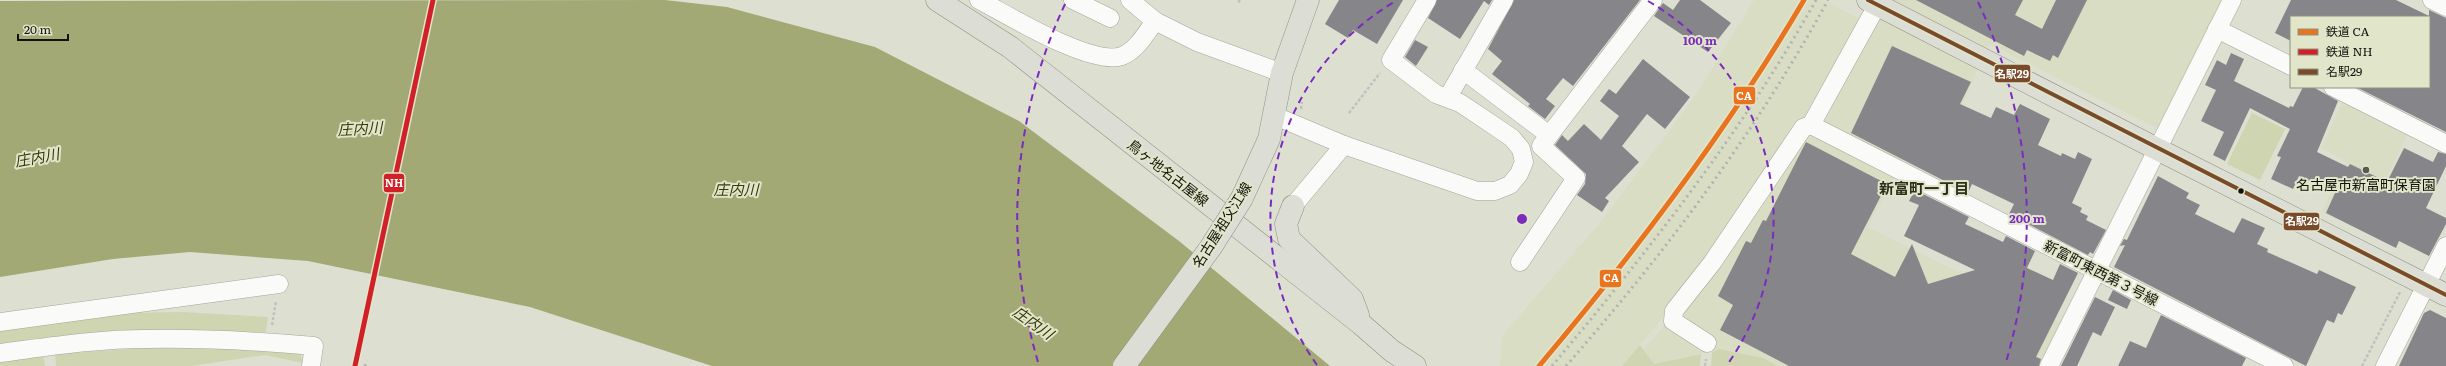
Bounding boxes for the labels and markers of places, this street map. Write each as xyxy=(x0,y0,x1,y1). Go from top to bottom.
marker: 名古屋市新富町保育園 xyxy=(2361,165,2371,175)
place label: 名古屋市新富町保育園 xyxy=(2296,174,2436,194)
unlabelled marker xyxy=(2236,186,2246,196)
centre of rings xyxy=(1515,212,1529,226)

